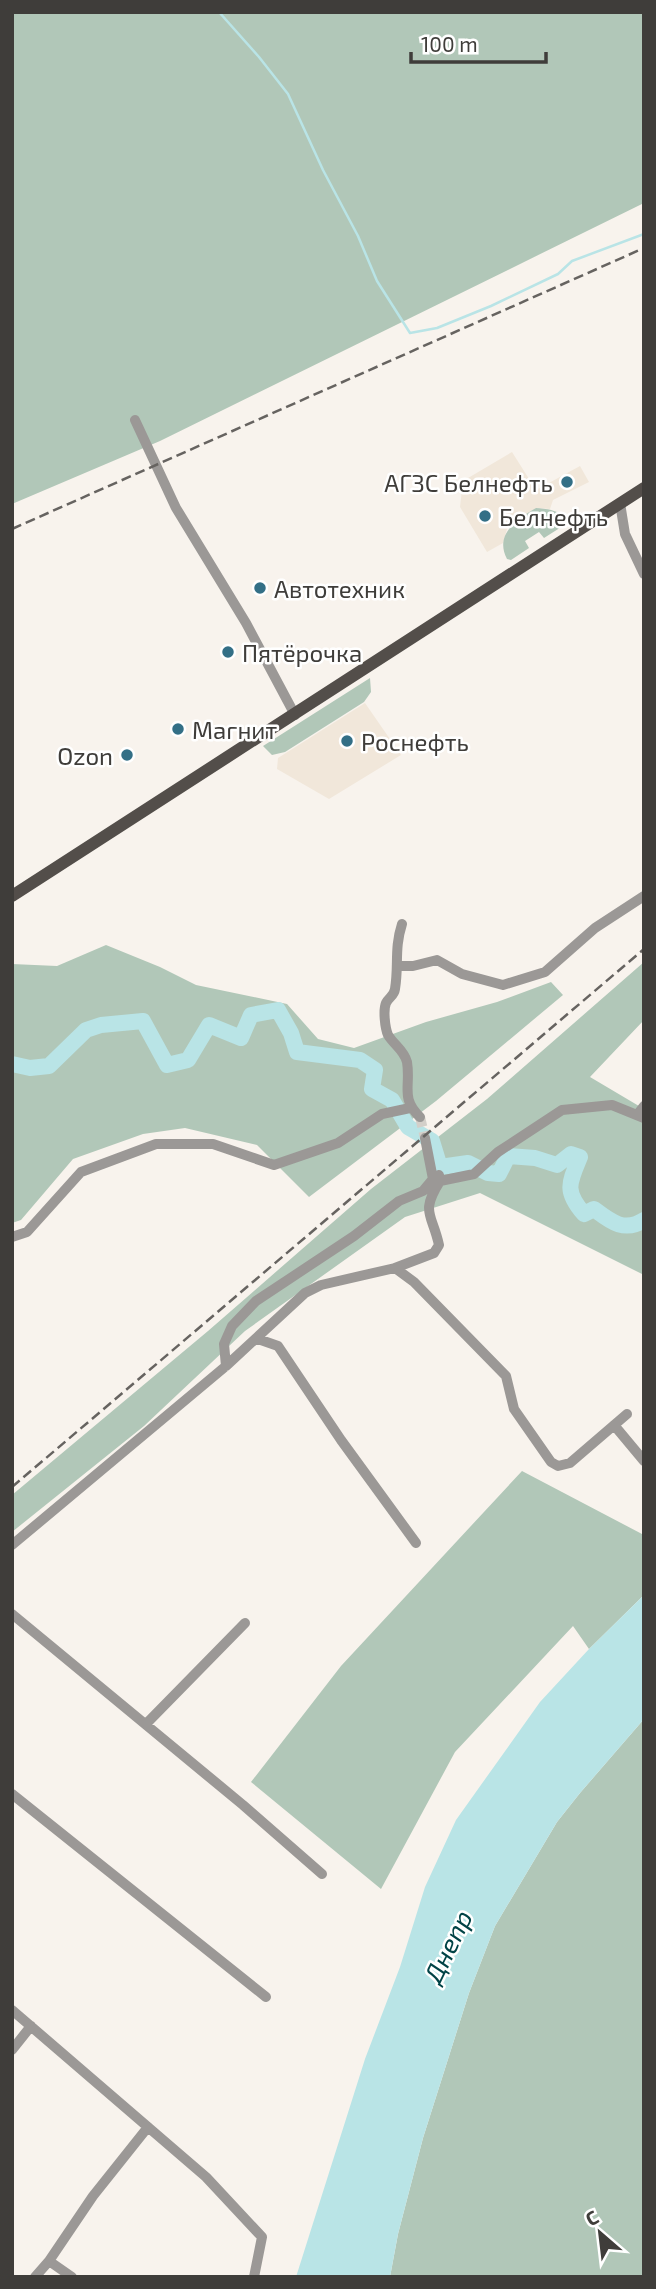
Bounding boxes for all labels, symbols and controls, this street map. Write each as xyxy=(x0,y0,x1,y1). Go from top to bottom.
scale bar xyxy=(411,21,546,65)
text: 100 m xyxy=(421,31,478,56)
place label: АГЗС Белнефть xyxy=(384,468,553,497)
marker: АГЗС Белнефть xyxy=(559,474,575,490)
place label: Белнефть xyxy=(499,502,608,531)
marker: Белнефть xyxy=(477,508,493,524)
place label: Автотехник xyxy=(274,574,405,603)
marker: Автотехник xyxy=(252,580,268,596)
place label: Пятёрочка xyxy=(242,638,362,667)
marker: Пятёрочка xyxy=(220,644,236,660)
place label: Магнит xyxy=(192,715,277,744)
marker: Магнит xyxy=(170,721,186,737)
place label: Роснефть xyxy=(361,727,469,756)
marker: Роснефть xyxy=(339,733,355,749)
place label: Ozon xyxy=(57,741,113,770)
marker: Ozon xyxy=(119,747,135,763)
water label: Днепр xyxy=(415,1905,478,1989)
north arrow xyxy=(565,2198,635,2268)
text: С xyxy=(581,2205,602,2230)

